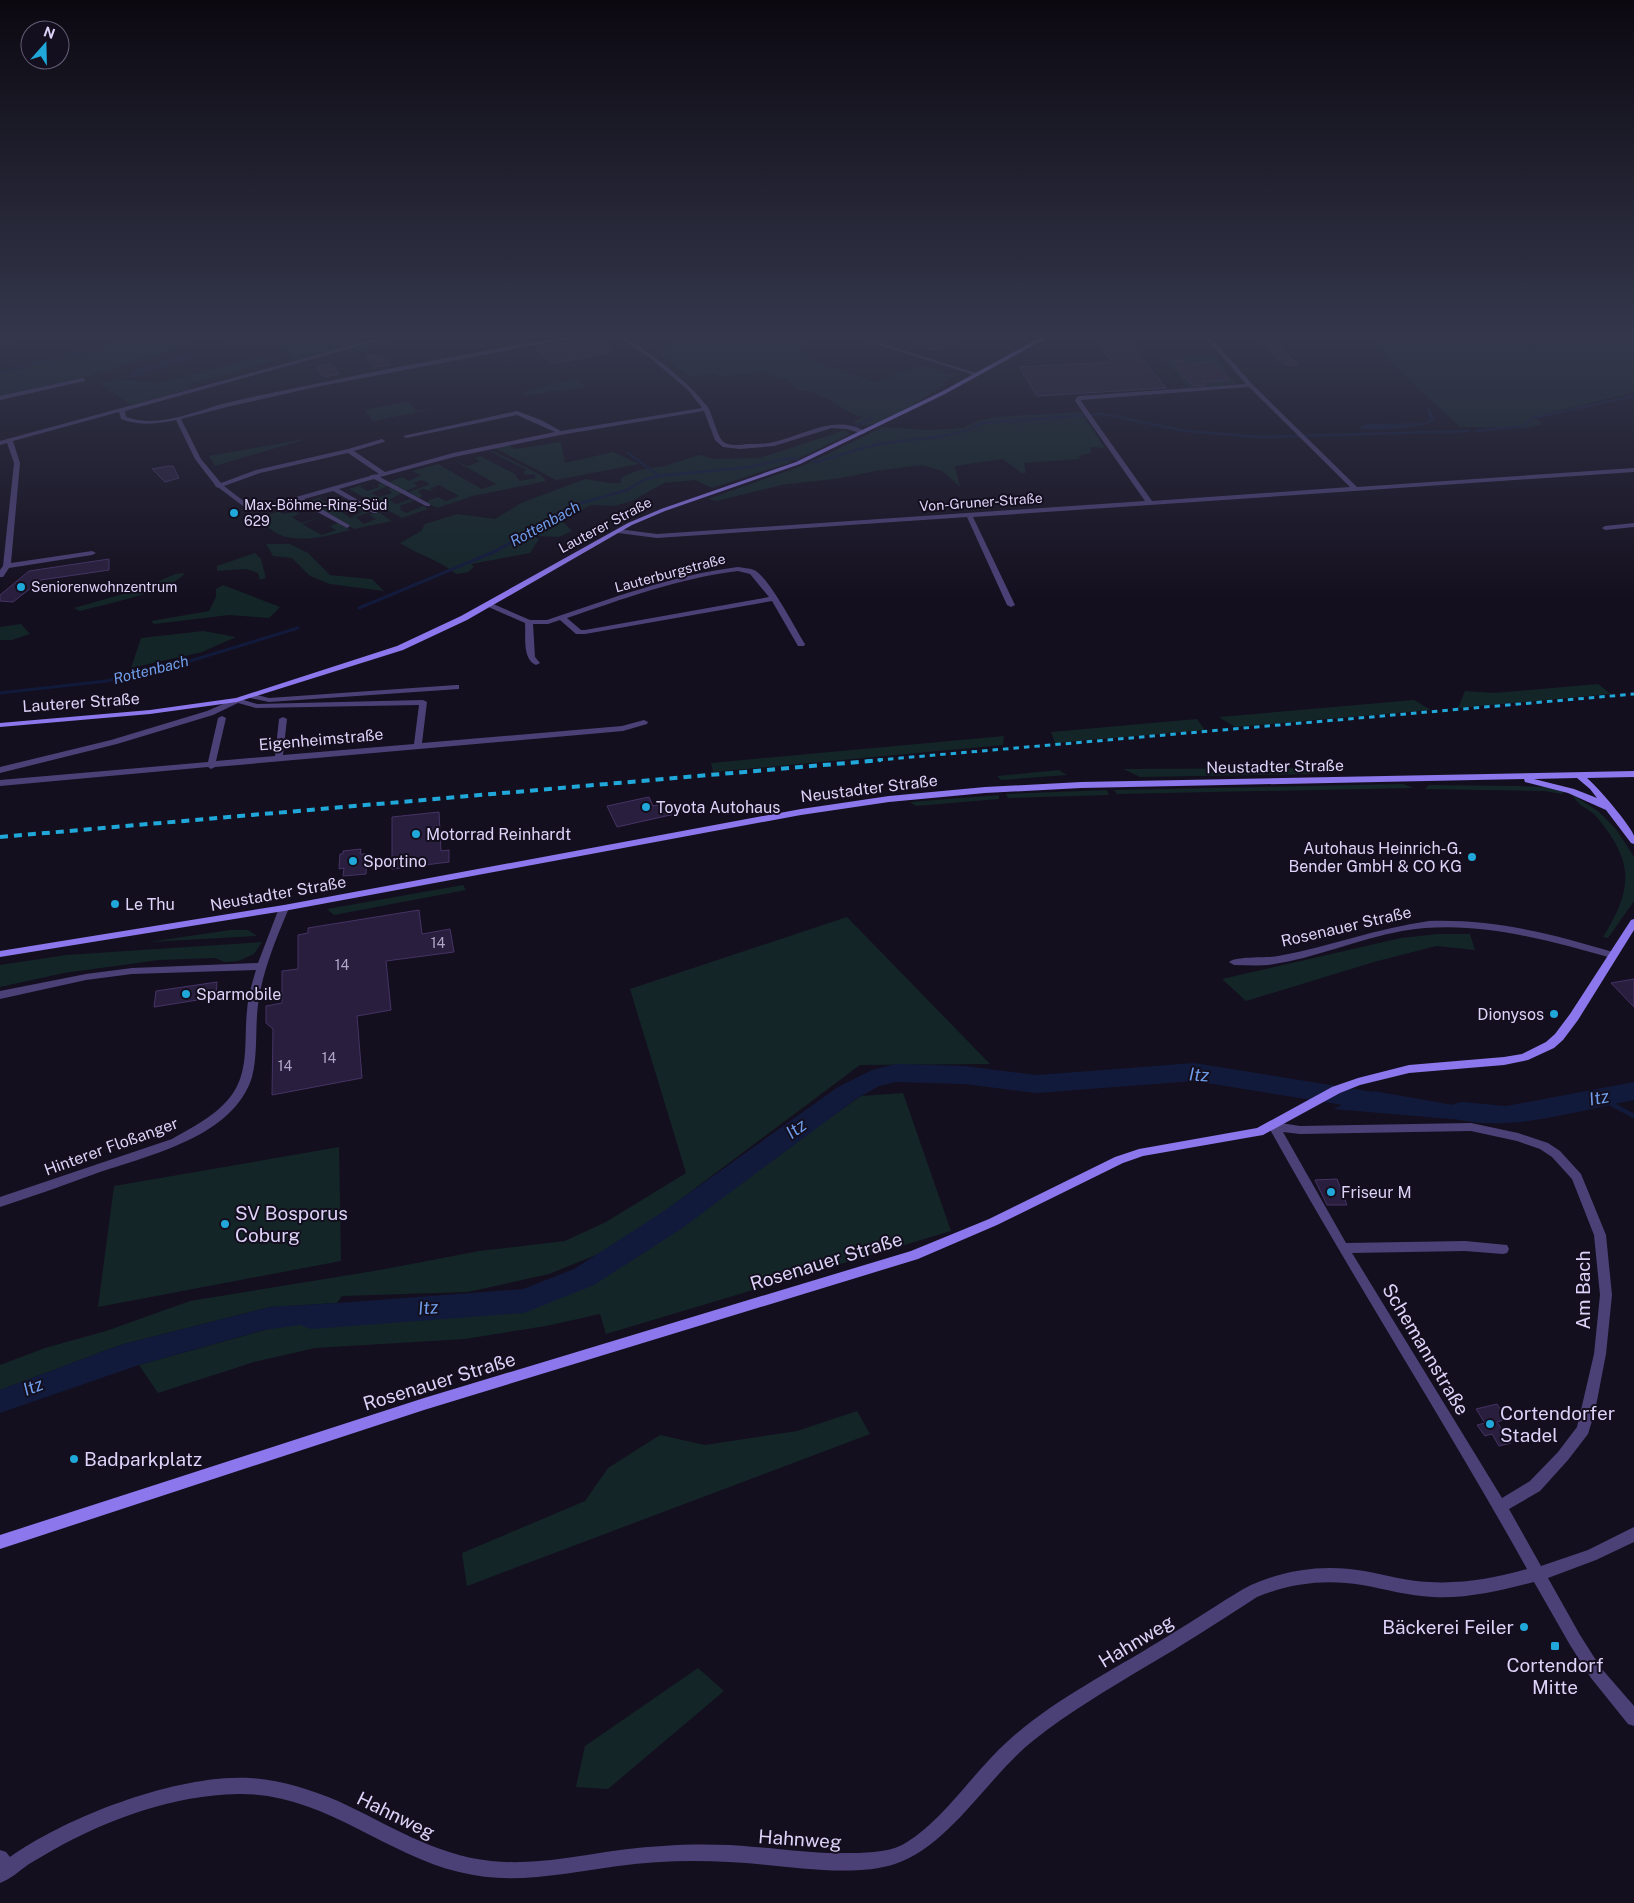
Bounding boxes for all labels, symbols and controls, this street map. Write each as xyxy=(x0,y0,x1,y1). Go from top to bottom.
north arrow xyxy=(20,20,70,70)
text: N xyxy=(42,23,57,42)
street label: Von-Gruner-Straße xyxy=(919,490,1043,514)
street label: Lauterer Straße xyxy=(556,494,654,556)
place label: Max-Böhme-Ring-Süd 629 xyxy=(244,497,387,529)
water label: Rottenbach xyxy=(507,497,583,550)
marker: Max-Böhme-Ring-Süd 629 xyxy=(228,507,240,519)
street label: Lauterburgstraße xyxy=(613,550,727,596)
place label: Seniorenwohnzentrum xyxy=(31,579,177,595)
marker: Seniorenwohnzentrum xyxy=(15,581,27,593)
water label: Rottenbach xyxy=(111,652,190,687)
street label: Lauterer Straße xyxy=(22,689,140,716)
street label: Eigenheimstraße xyxy=(258,725,384,754)
street label: Neustadter Straße xyxy=(1206,756,1344,777)
street label: Neustadter Straße xyxy=(799,771,939,806)
place label: Toyota Autohaus xyxy=(656,798,780,817)
marker: Toyota Autohaus xyxy=(640,801,652,813)
place label: Motorrad Reinhardt xyxy=(426,825,571,844)
marker: Motorrad Reinhardt xyxy=(410,828,422,840)
place label: Autohaus Heinrich-G. Bender GmbH & CO KG xyxy=(1289,839,1462,876)
marker: Autohaus Heinrich-G. Bender GmbH & CO KG xyxy=(1466,851,1478,863)
place label: Sportino xyxy=(363,852,427,871)
marker: Sportino xyxy=(347,855,359,867)
street label: Neustadter Straße xyxy=(209,872,348,915)
place label: Le Thu xyxy=(125,895,175,914)
marker: Le Thu xyxy=(109,898,121,910)
street label: Rosenauer Straße xyxy=(1279,902,1413,951)
house number: 14 xyxy=(431,935,445,951)
house number: 14 xyxy=(335,957,349,973)
place label: Sparmobile xyxy=(196,985,281,1004)
marker: Sparmobile xyxy=(180,988,192,1000)
place label: Dionysos xyxy=(1477,1005,1544,1024)
marker: Dionysos xyxy=(1548,1008,1560,1020)
house number: 14 xyxy=(322,1050,336,1066)
house number: 14 xyxy=(278,1058,292,1074)
water label: Itz xyxy=(1188,1063,1210,1086)
water label: Itz xyxy=(1587,1085,1611,1110)
street label: Hinterer Floßanger xyxy=(42,1113,181,1180)
water label: Itz xyxy=(781,1114,811,1143)
place label: Friseur M xyxy=(1341,1183,1412,1202)
marker: Friseur M xyxy=(1325,1186,1337,1198)
place label: SV Bosporus Coburg xyxy=(235,1202,348,1246)
marker: SV Bosporus Coburg xyxy=(219,1218,231,1230)
street label: Rosenauer Straße xyxy=(747,1227,905,1295)
street label: Am Bach xyxy=(1572,1251,1594,1329)
street label: Schemannstraße xyxy=(1378,1279,1474,1419)
water label: Itz xyxy=(417,1296,439,1319)
street label: Rosenauer Straße xyxy=(360,1347,518,1415)
water label: Itz xyxy=(20,1373,47,1400)
place label: Cortendorfer Stadel xyxy=(1500,1402,1615,1446)
marker: Cortendorfer Stadel xyxy=(1484,1418,1496,1430)
place label: Badparkplatz xyxy=(84,1448,202,1470)
marker: Badparkplatz xyxy=(68,1453,80,1465)
street label: Hahnweg xyxy=(1094,1610,1178,1672)
place label: Bäckerei Feiler xyxy=(1382,1616,1514,1638)
marker: Bäckerei Feiler xyxy=(1518,1621,1530,1633)
marker: Cortendorf Mitte xyxy=(1549,1640,1561,1652)
place label: Cortendorf Mitte xyxy=(1506,1654,1604,1698)
street label: Hahnweg xyxy=(354,1787,439,1843)
street label: Hahnweg xyxy=(757,1825,843,1853)

